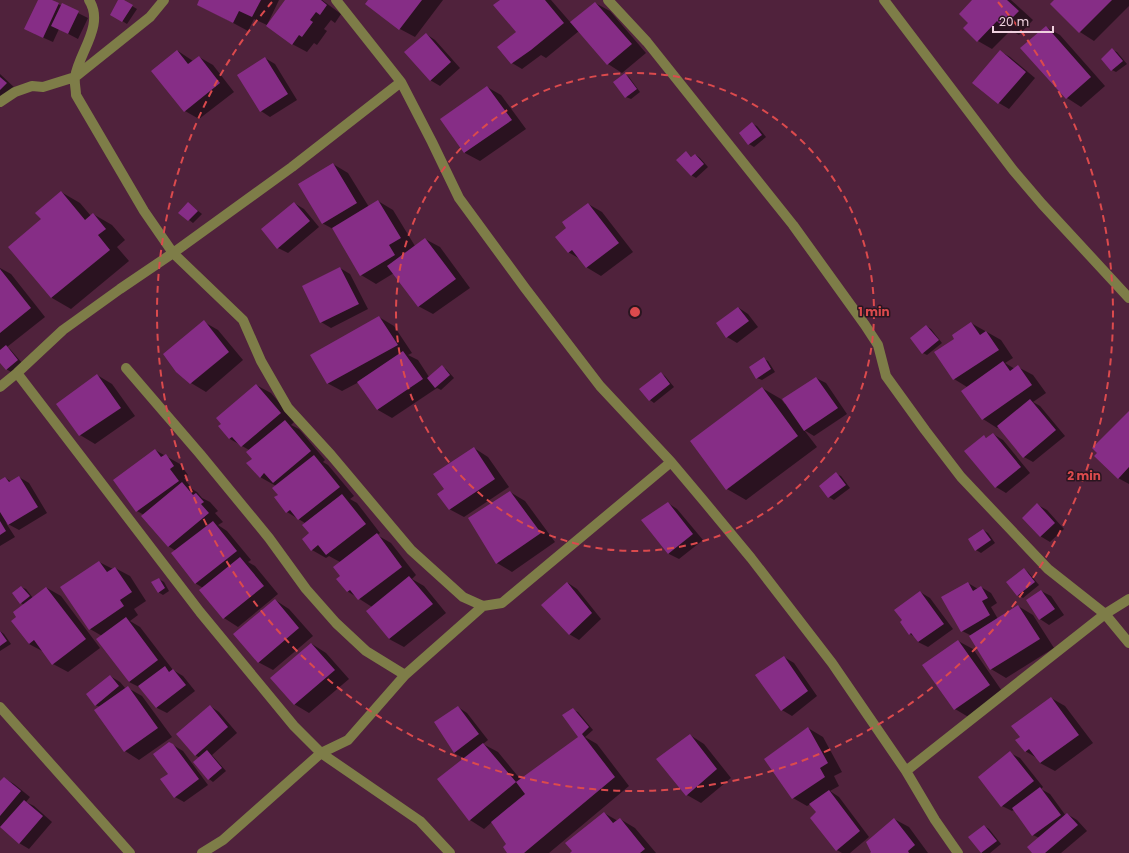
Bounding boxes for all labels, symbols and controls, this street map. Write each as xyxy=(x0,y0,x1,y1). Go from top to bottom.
scale bar xyxy=(993,8,1053,34)
text: 20 m xyxy=(999,13,1029,30)
text: 1 min xyxy=(858,303,890,320)
centre of rings xyxy=(628,305,642,319)
text: 2 min xyxy=(1067,467,1101,484)

